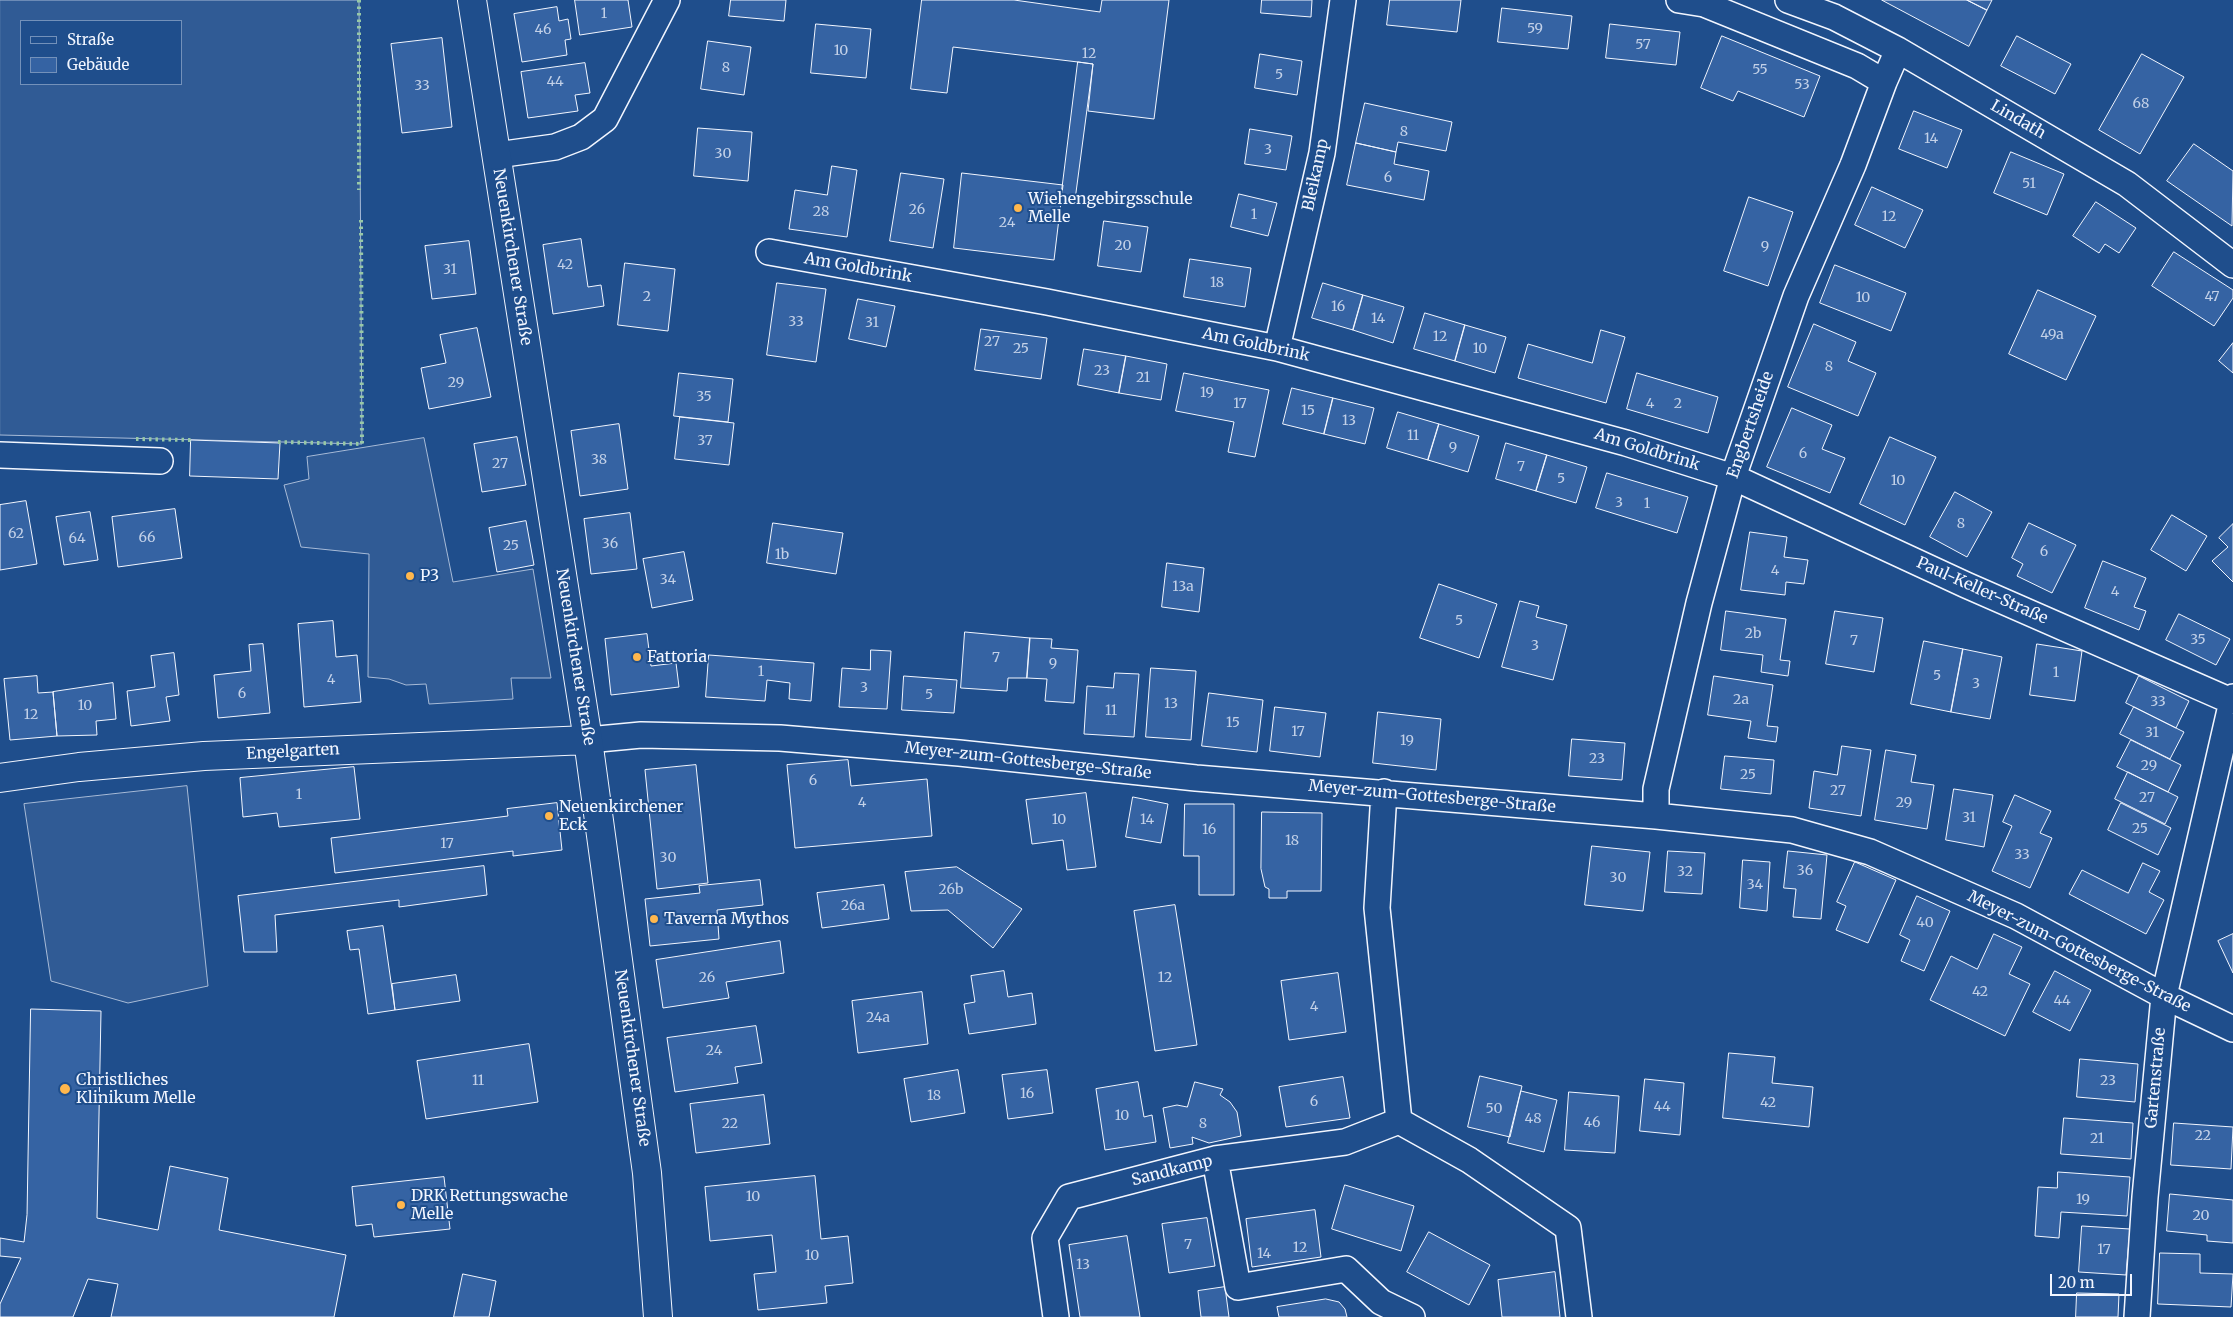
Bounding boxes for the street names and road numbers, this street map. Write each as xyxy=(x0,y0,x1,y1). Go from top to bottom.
street label: Lindath xyxy=(1987,97,2049,143)
street label: Bleikamp xyxy=(1299,137,1333,213)
street label: Neuenkirchener Straße xyxy=(489,167,535,347)
street label: Am Goldbrink xyxy=(803,249,913,287)
street label: Am Goldbrink xyxy=(1201,324,1311,366)
street label: Engbertsheide xyxy=(1724,369,1778,481)
street label: Am Goldbrink xyxy=(1592,425,1702,475)
street label: Paul-Keller-Straße xyxy=(1913,553,2051,629)
street label: Neuenkirchener Straße xyxy=(552,567,598,747)
street label: Meyer-zum-Gottesberge-Straße xyxy=(904,738,1152,784)
street label: Engelgarten xyxy=(246,740,340,764)
street label: Meyer-zum-Gottesberge-Straße xyxy=(1308,777,1556,817)
street label: Meyer-zum-Gottesberge-Straße xyxy=(1964,887,2194,1017)
street label: Neuenkirchener Straße xyxy=(610,968,654,1148)
street label: Gartenstraße xyxy=(2142,1027,2170,1129)
street label: Sandkamp xyxy=(1130,1152,1214,1190)

